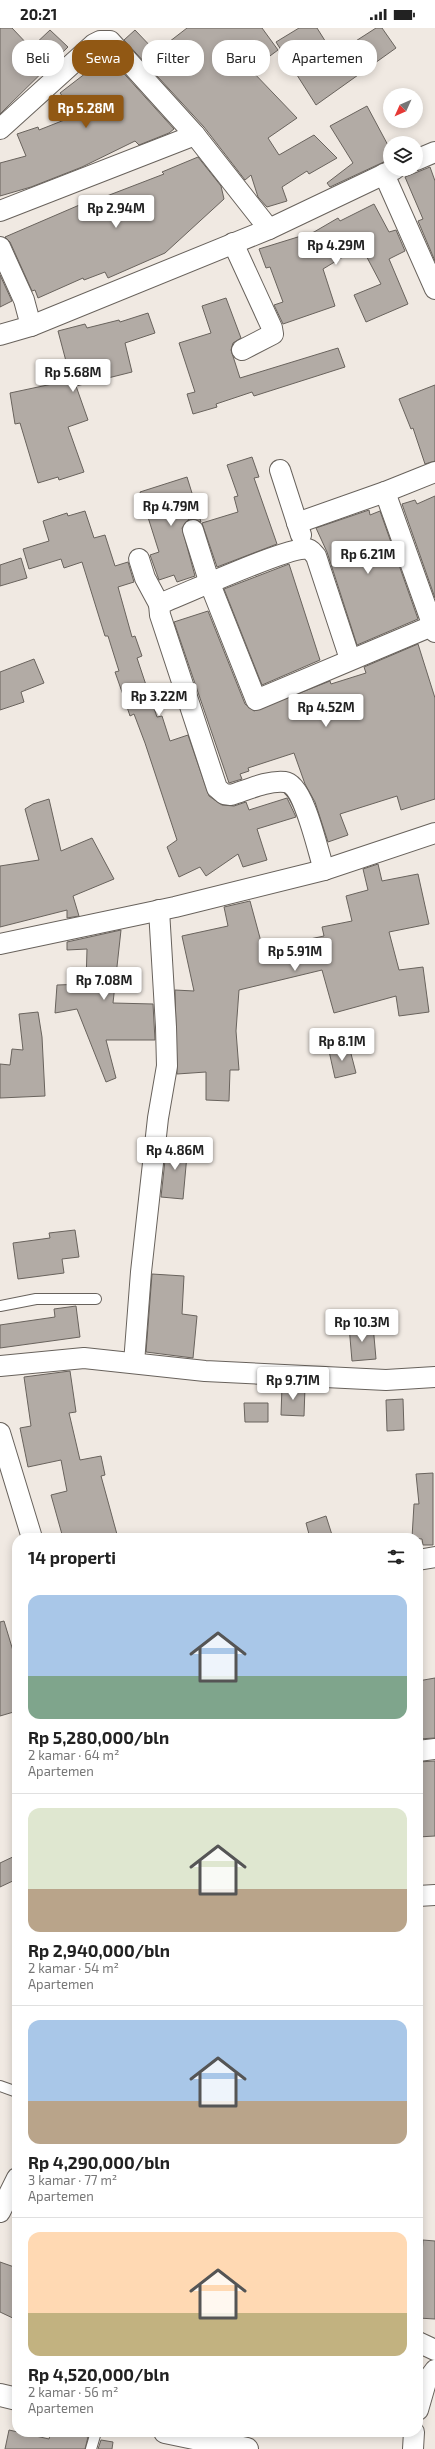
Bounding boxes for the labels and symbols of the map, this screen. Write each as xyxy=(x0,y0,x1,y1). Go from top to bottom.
north arrow xyxy=(383,88,423,128)
pin: Rp 5.28M xyxy=(45,95,127,129)
pin: Rp 2.94M xyxy=(75,195,157,229)
pin: Rp 4.29M xyxy=(295,232,377,266)
pin: Rp 5.68M xyxy=(32,359,114,393)
pin: Rp 4.79M xyxy=(130,493,212,527)
pin: Rp 6.21M xyxy=(327,541,409,575)
pin: Rp 3.22M xyxy=(118,683,200,717)
pin: Rp 4.52M xyxy=(285,694,367,728)
pin: Rp 5.91M xyxy=(254,938,336,972)
pin: Rp 7.08M xyxy=(63,967,145,1001)
pin: Rp 8.1M xyxy=(305,1028,379,1062)
pin: Rp 4.86M xyxy=(134,1137,216,1171)
pin: Rp 10.3M xyxy=(321,1309,403,1343)
pin: Rp 9.71M xyxy=(252,1367,334,1401)

